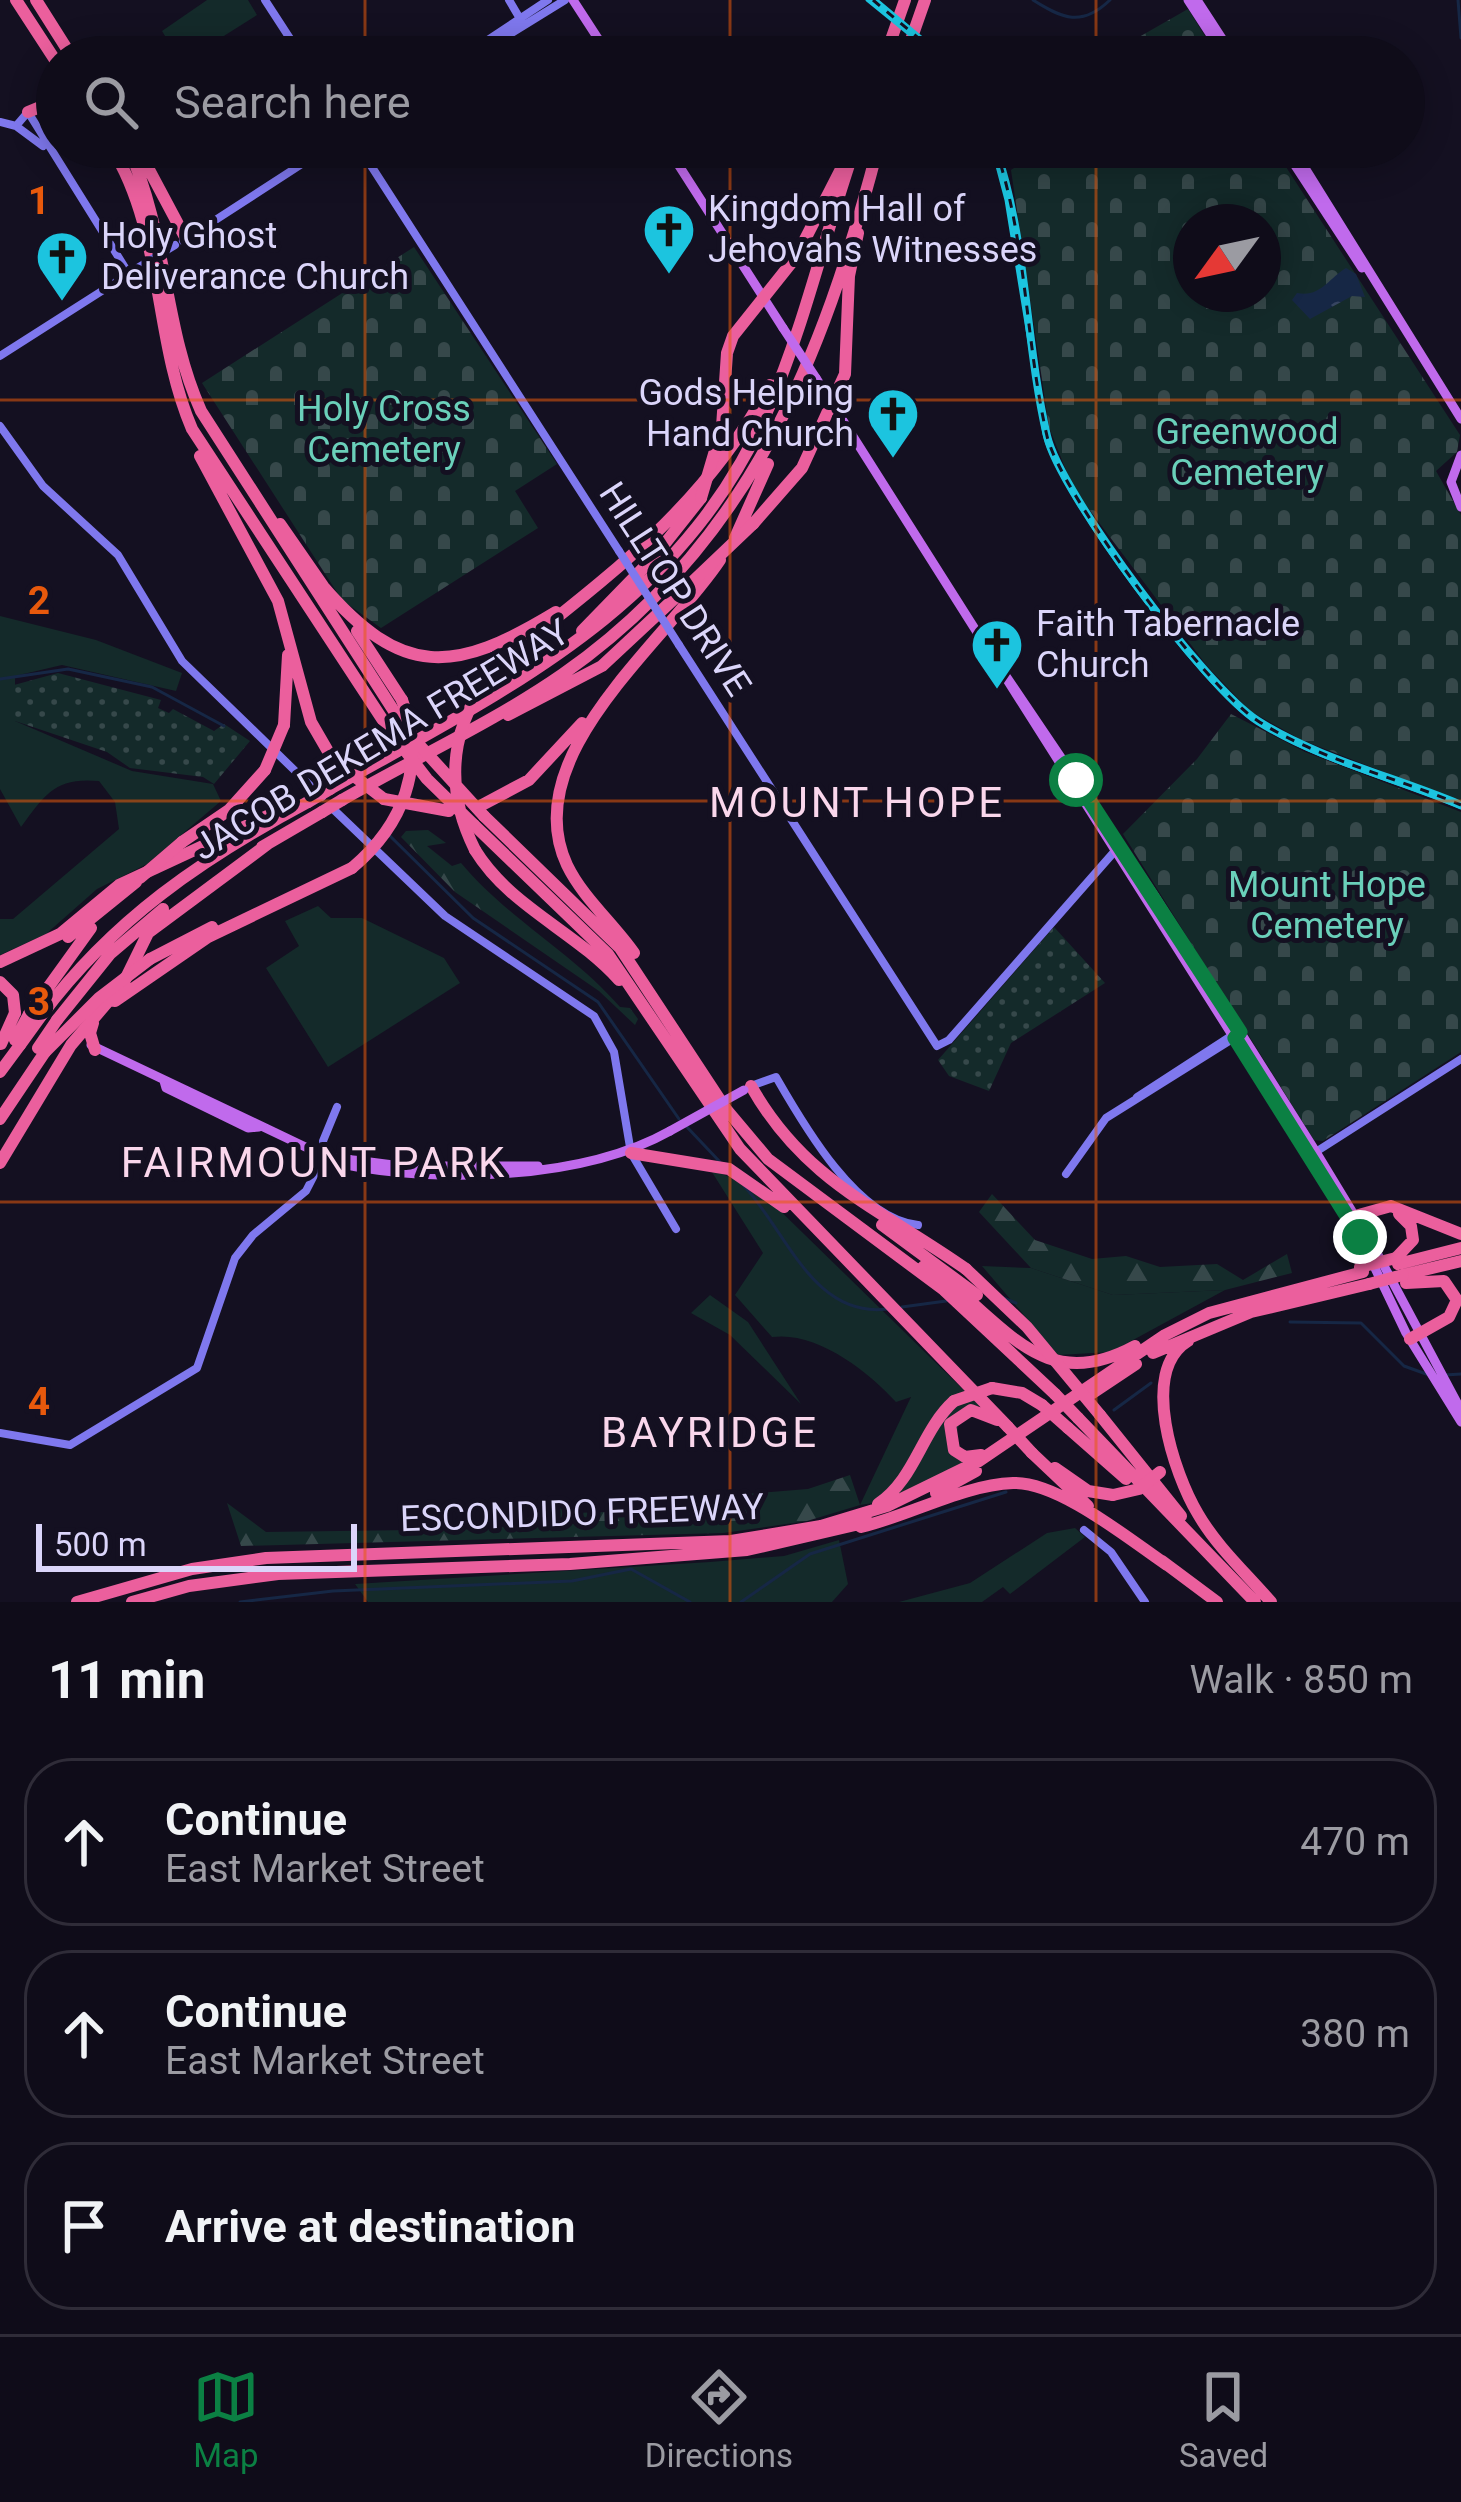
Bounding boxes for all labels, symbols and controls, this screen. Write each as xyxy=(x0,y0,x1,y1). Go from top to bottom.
search box xyxy=(36,36,1425,168)
icon: search xyxy=(78,69,144,135)
text: Search here xyxy=(174,76,411,129)
text: 1 xyxy=(28,178,50,224)
place label: Kingdom Hall of Jehovahs Witnesses xyxy=(708,188,1037,271)
church icon: Kingdom Hall of Jehovahs Witnesses xyxy=(641,202,697,276)
north arrow xyxy=(1173,204,1281,312)
place label: Holy Ghost Deliverance Church xyxy=(101,215,409,298)
church icon: Holy Ghost Deliverance Church xyxy=(34,229,90,303)
place label: Gods Helping Hand Church xyxy=(639,372,854,455)
church icon: Gods Helping Hand Church xyxy=(865,386,921,460)
park label: Holy Cross Cemetery xyxy=(297,388,471,471)
park label: Greenwood Cemetery xyxy=(1156,411,1338,494)
street label: HILLTOP DRIVE xyxy=(590,474,760,704)
text: 2 xyxy=(28,578,50,624)
place label: Faith Tabernacle Church xyxy=(1036,603,1300,686)
street label: JACOB DEKEMA FREEWAY xyxy=(185,611,577,869)
church icon: Faith Tabernacle Church xyxy=(969,617,1025,691)
route start xyxy=(1049,753,1103,807)
district label: MOUNT HOPE xyxy=(709,778,1005,827)
park label: Mount Hope Cemetery xyxy=(1228,864,1426,947)
text: 3 xyxy=(28,979,50,1025)
district label: FAIRMOUNT PARK xyxy=(121,1138,507,1187)
route end xyxy=(1333,1210,1387,1264)
text: 4 xyxy=(28,1379,50,1425)
district label: BAYRIDGE xyxy=(601,1408,819,1457)
street label: ESCONDIDO FREEWAY xyxy=(399,1486,765,1540)
scale bar xyxy=(36,1518,357,1571)
text: 500 m xyxy=(54,1525,147,1564)
text: 11 min xyxy=(48,1651,205,1710)
text: Walk · 850 m xyxy=(1189,1657,1413,1703)
text: Continue xyxy=(165,1793,347,1846)
icon: ahead xyxy=(51,1809,117,1875)
text: 470 m xyxy=(1300,1819,1410,1865)
text: East Market Street xyxy=(165,1846,485,1892)
text: Continue xyxy=(165,1985,347,2038)
icon: ahead xyxy=(51,2001,117,2067)
text: 380 m xyxy=(1300,2011,1410,2057)
text: East Market Street xyxy=(165,2038,485,2084)
icon: arrive xyxy=(51,2193,117,2259)
text: Arrive at destination xyxy=(165,2200,576,2253)
tab: Map xyxy=(193,2364,259,2475)
tab: Directions xyxy=(645,2364,793,2475)
tab: Saved xyxy=(1179,2364,1268,2475)

